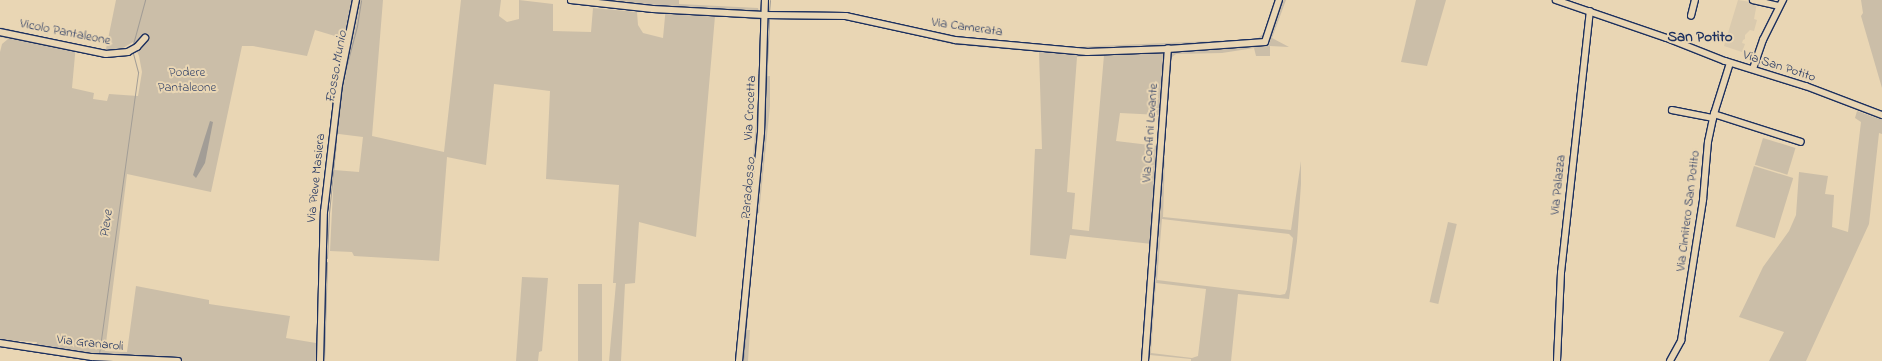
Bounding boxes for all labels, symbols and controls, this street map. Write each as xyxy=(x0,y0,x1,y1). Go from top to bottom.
street label: Via Camerata xyxy=(930,15,1004,41)
street label: Vicolo Pantaleone xyxy=(18,17,112,49)
water label: Fosso Munio xyxy=(322,29,352,105)
district label: San Potito xyxy=(1667,29,1733,47)
street label: Via San Potito xyxy=(1741,48,1817,86)
park label: Podere Pantaleone xyxy=(158,66,216,97)
street label: Via Crocetta xyxy=(742,75,760,141)
street label: Via Confini Levante xyxy=(1140,83,1162,183)
street label: Via Pieve Masiera xyxy=(305,133,329,223)
street label: Via Cimitero San Potito xyxy=(1674,150,1704,272)
street label: Via Palazza xyxy=(1548,154,1570,216)
water label: Paradosso xyxy=(738,157,760,221)
water label: Pieve xyxy=(97,209,117,239)
street label: Via Granaroli xyxy=(56,333,124,355)

